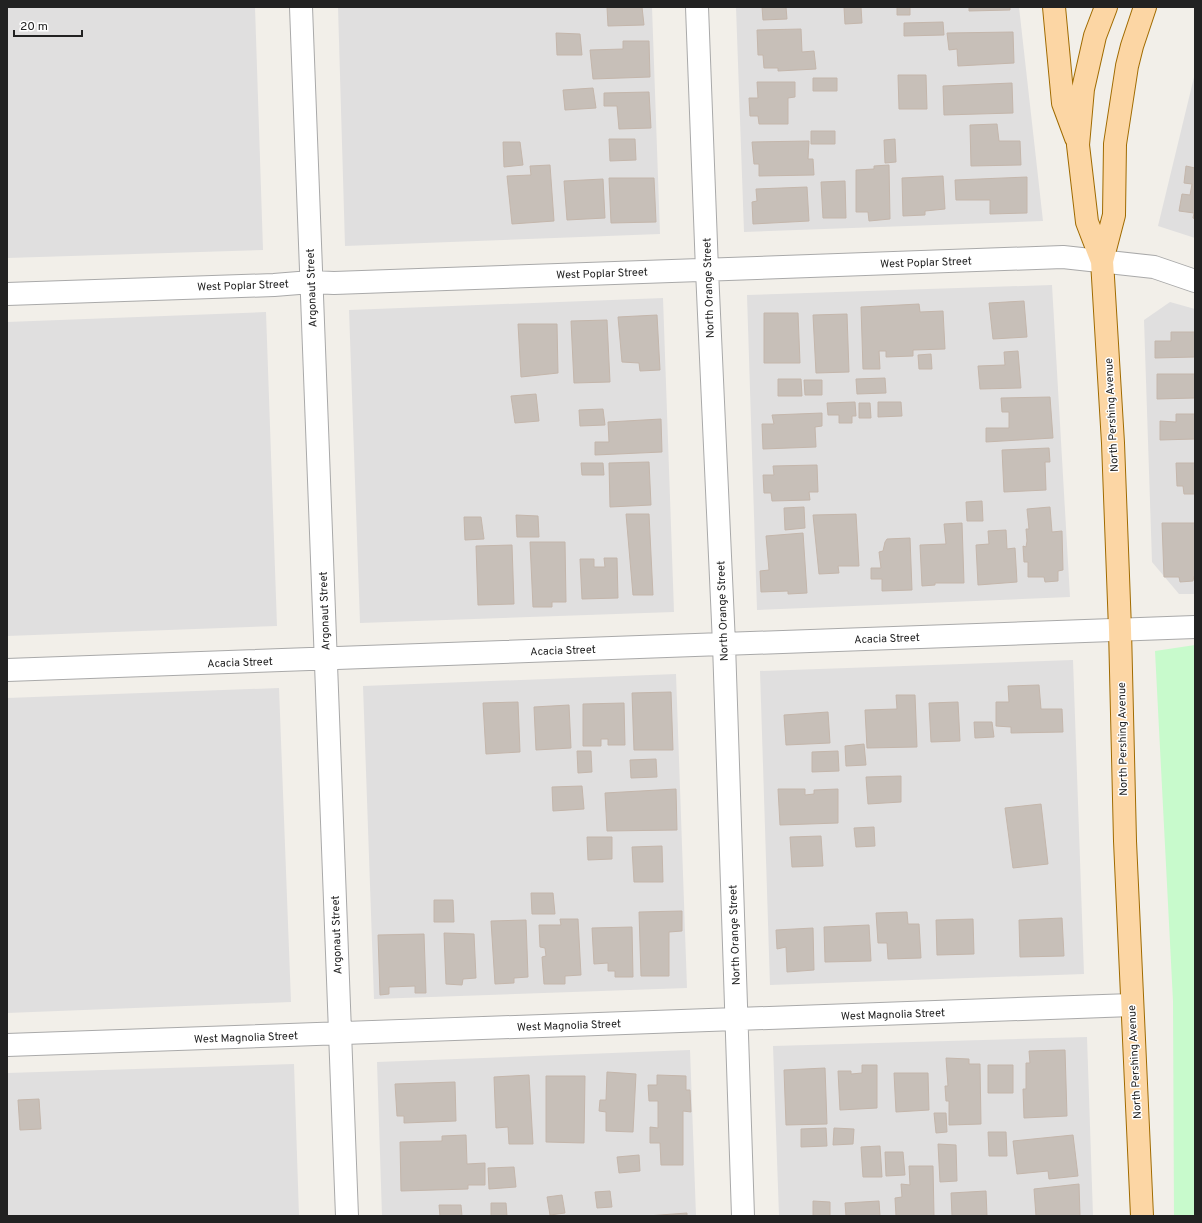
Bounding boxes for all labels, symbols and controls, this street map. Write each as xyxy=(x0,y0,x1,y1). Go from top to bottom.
scale bar xyxy=(14,12,82,38)
text: 20 m xyxy=(20,19,48,35)
street label: North Orange Street xyxy=(700,238,718,338)
street label: Argonaut Street xyxy=(304,248,320,328)
street label: West Poplar Street xyxy=(880,254,972,272)
street label: West Poplar Street xyxy=(556,265,648,283)
street label: West Poplar Street xyxy=(197,277,289,295)
street label: North Pershing Avenue xyxy=(1102,358,1122,472)
street label: North Orange Street xyxy=(714,561,732,661)
street label: Argonaut Street xyxy=(317,571,333,651)
street label: Acacia Street xyxy=(854,631,920,647)
street label: Acacia Street xyxy=(530,643,596,659)
street label: Acacia Street xyxy=(207,655,273,671)
street label: North Pershing Avenue xyxy=(1115,682,1131,796)
street label: North Orange Street xyxy=(726,885,744,985)
street label: Argonaut Street xyxy=(329,895,345,975)
street label: North Pershing Avenue xyxy=(1125,1005,1145,1119)
street label: West Magnolia Street xyxy=(841,1006,945,1024)
street label: West Magnolia Street xyxy=(517,1017,621,1035)
street label: West Magnolia Street xyxy=(194,1029,298,1047)

